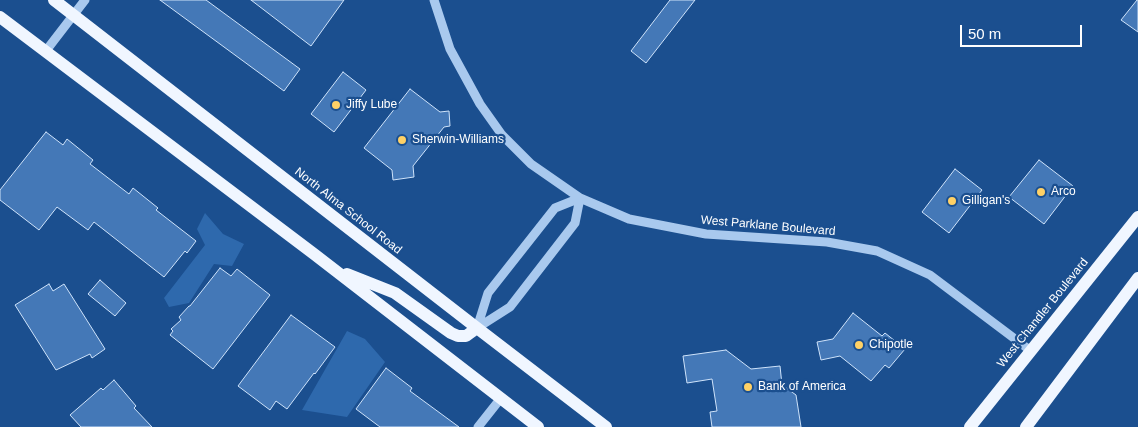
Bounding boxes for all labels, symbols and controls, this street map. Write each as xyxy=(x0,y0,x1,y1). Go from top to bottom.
scale bar xyxy=(963,15,1086,47)
text: 50 m xyxy=(968,25,1001,42)
place label: Jiffy Lube xyxy=(346,98,397,112)
marker: Jiffy Lube xyxy=(330,99,342,111)
place label: Sherwin-Williams xyxy=(412,133,504,147)
marker: Sherwin-Williams xyxy=(396,134,408,146)
street label: North Alma School Road xyxy=(292,165,404,257)
place label: Arco xyxy=(1051,185,1076,199)
marker: Arco xyxy=(1035,186,1047,198)
place label: Gilligan's xyxy=(962,194,1010,208)
marker: Gilligan's xyxy=(946,195,958,207)
street label: West Parklane Boulevard xyxy=(700,213,836,239)
street label: West Chandler Boulevard xyxy=(994,255,1092,371)
place label: Chipotle xyxy=(869,338,913,352)
marker: Chipotle xyxy=(853,339,865,351)
place label: Bank of America xyxy=(758,380,846,394)
marker: Bank of America xyxy=(742,381,754,393)

